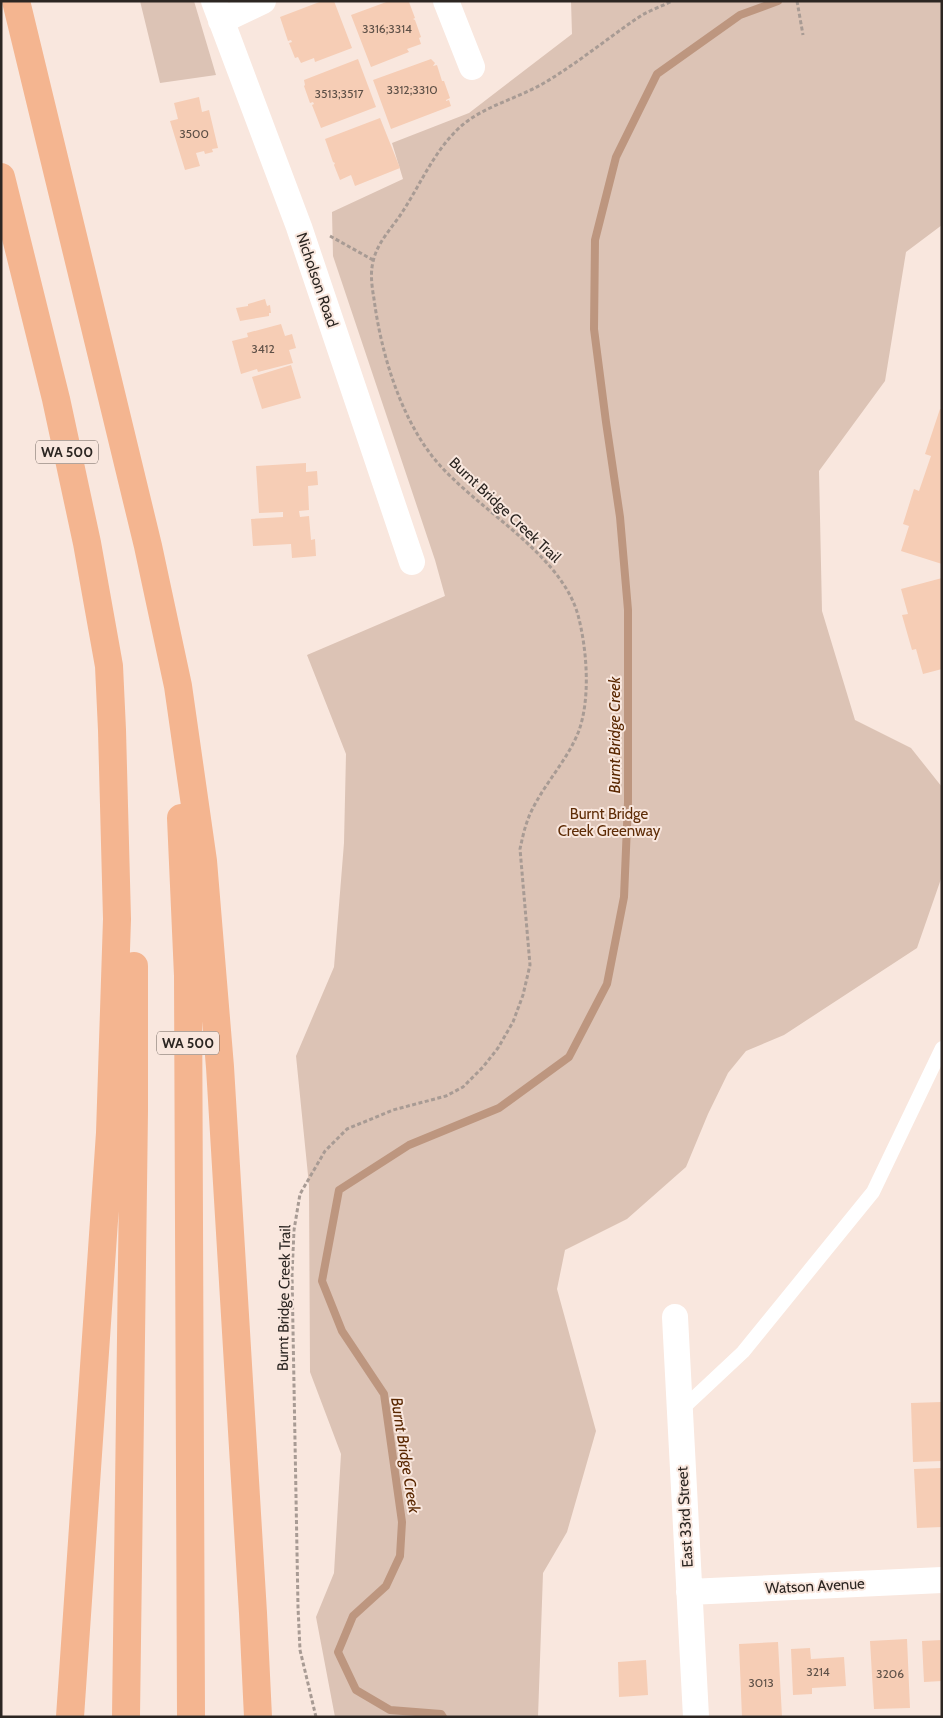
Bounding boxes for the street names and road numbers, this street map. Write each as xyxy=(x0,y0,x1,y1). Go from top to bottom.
street label: Nicholson Road xyxy=(292,230,342,330)
road number: WA 500 xyxy=(36,441,98,464)
street label: Burnt Bridge Creek Trail xyxy=(445,454,565,567)
road number: WA 500 xyxy=(157,1032,219,1054)
street label: Burnt Bridge Creek Trail xyxy=(274,1224,294,1371)
street label: East 33rd Street xyxy=(673,1466,697,1568)
street label: Watson Avenue xyxy=(765,1574,865,1598)

